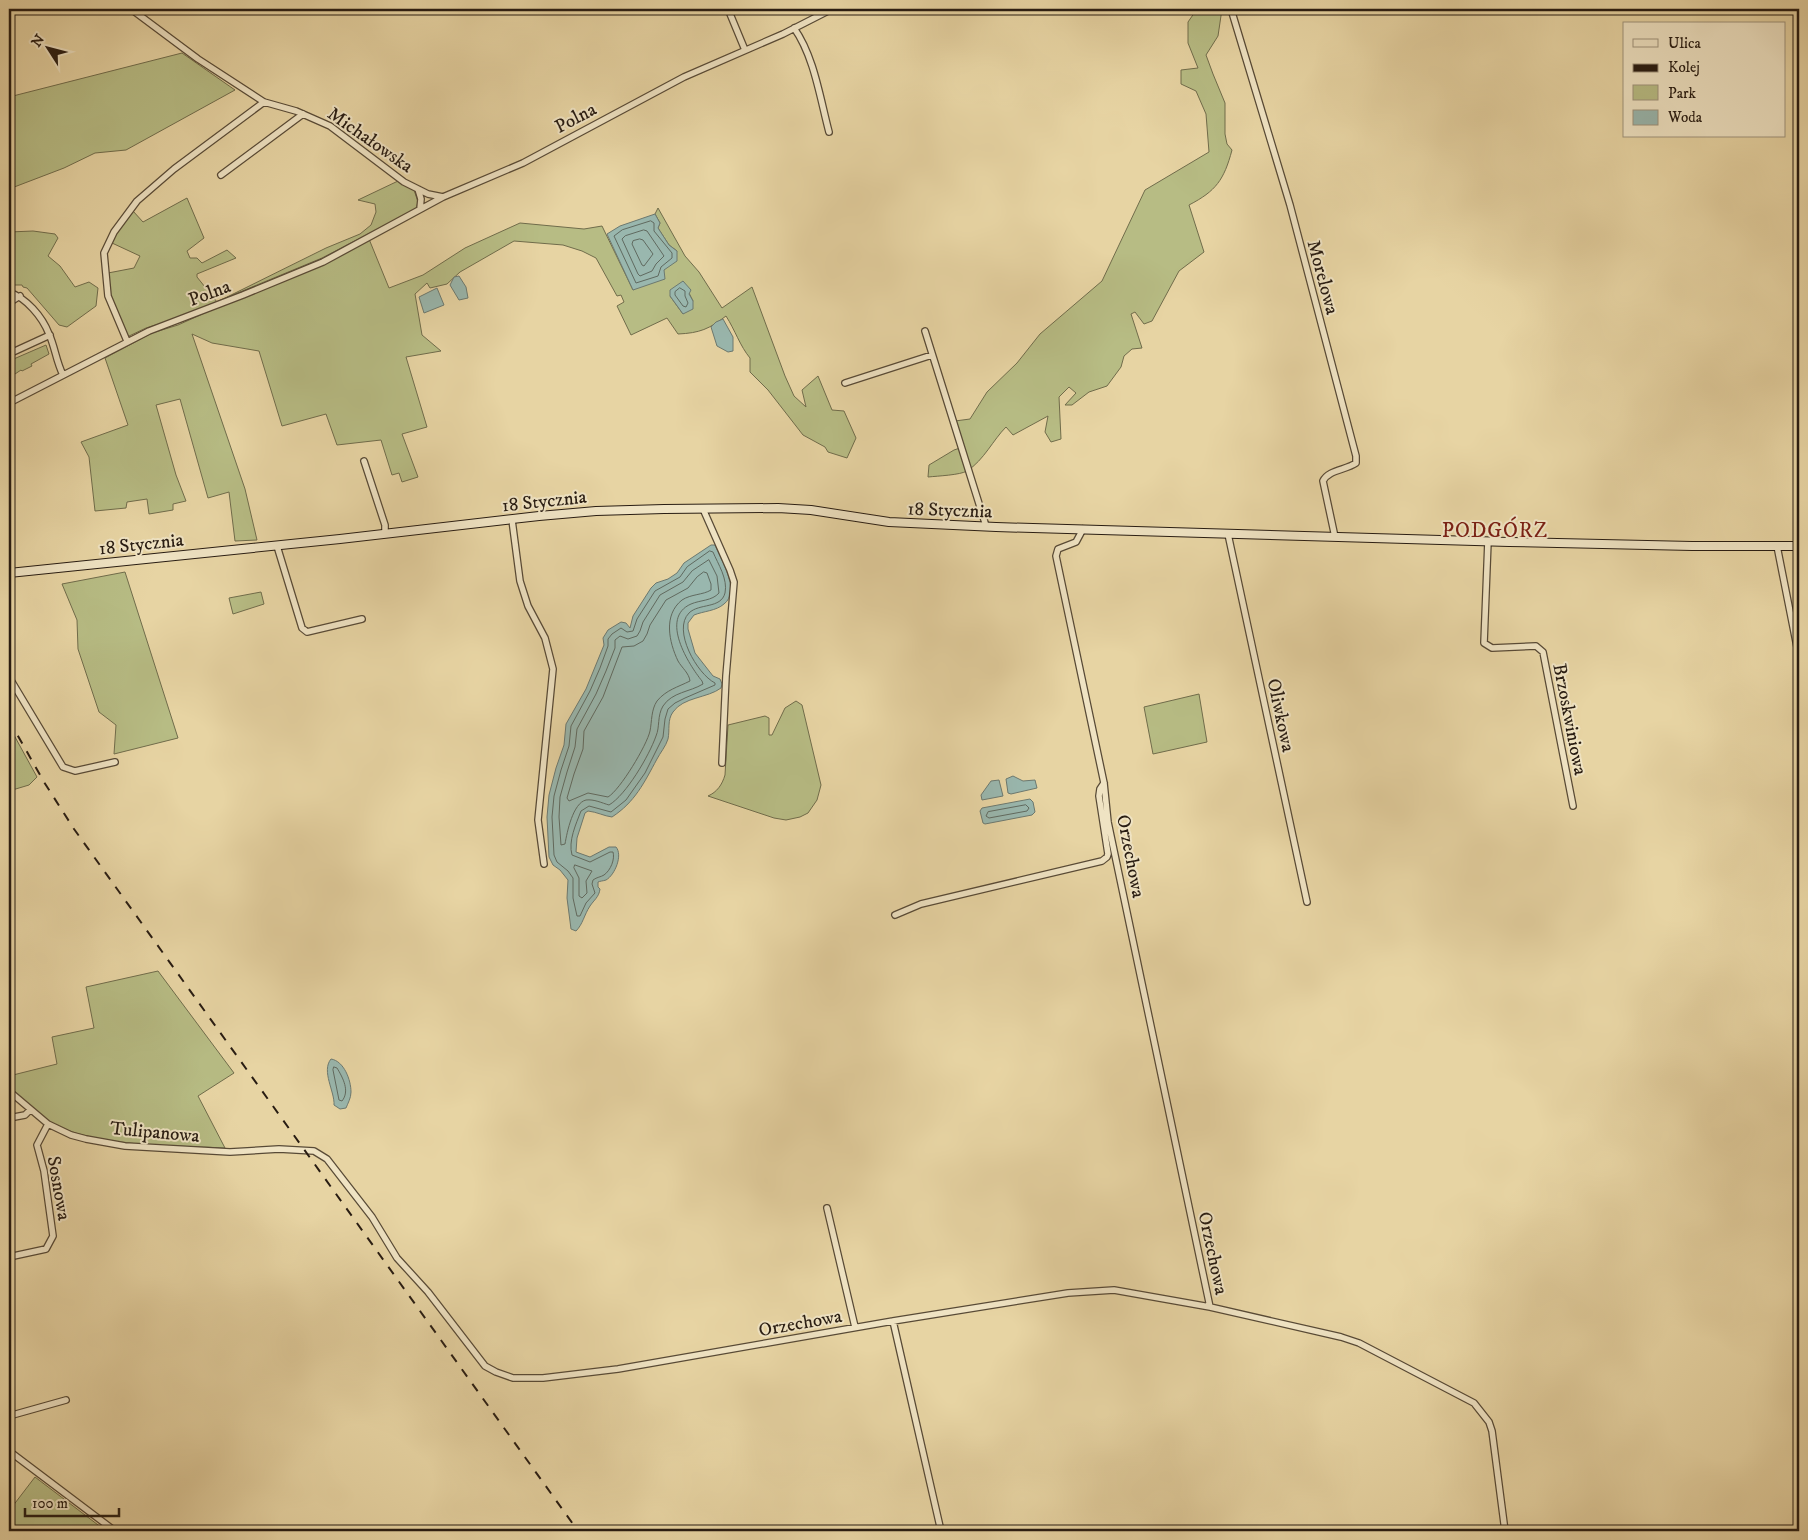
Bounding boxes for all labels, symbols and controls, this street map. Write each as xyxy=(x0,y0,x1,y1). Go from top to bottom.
north arrow xyxy=(22,22,72,72)
legend xyxy=(1623,22,1786,138)
text: N xyxy=(28,31,49,51)
text: Ulica xyxy=(1668,34,1701,53)
text: Kolej xyxy=(1668,58,1700,77)
text: Park xyxy=(1668,84,1697,103)
street label: Polna xyxy=(551,98,600,139)
street label: Michałowska xyxy=(323,102,417,178)
text: Woda xyxy=(1667,108,1703,127)
street label: Morelowa xyxy=(1302,238,1344,317)
street label: Polna xyxy=(185,275,234,312)
street label: 18 Stycznia xyxy=(501,486,588,517)
street label: 18 Stycznia xyxy=(907,498,993,523)
district label: PODGÓRZ xyxy=(1442,516,1548,544)
street label: 18 Stycznia xyxy=(98,529,185,560)
street label: Brzoskwiniowa xyxy=(1547,661,1592,777)
street label: Oliwkowa xyxy=(1262,677,1300,754)
street label: Orzechowa xyxy=(1111,813,1150,900)
street label: Tulipanowa xyxy=(109,1117,201,1148)
street label: Sosnowa xyxy=(42,1154,75,1222)
street label: Orzechowa xyxy=(1193,1210,1233,1297)
street label: Orzechowa xyxy=(757,1305,844,1342)
scale bar xyxy=(25,1485,119,1517)
text: 100 m xyxy=(32,1494,68,1513)

